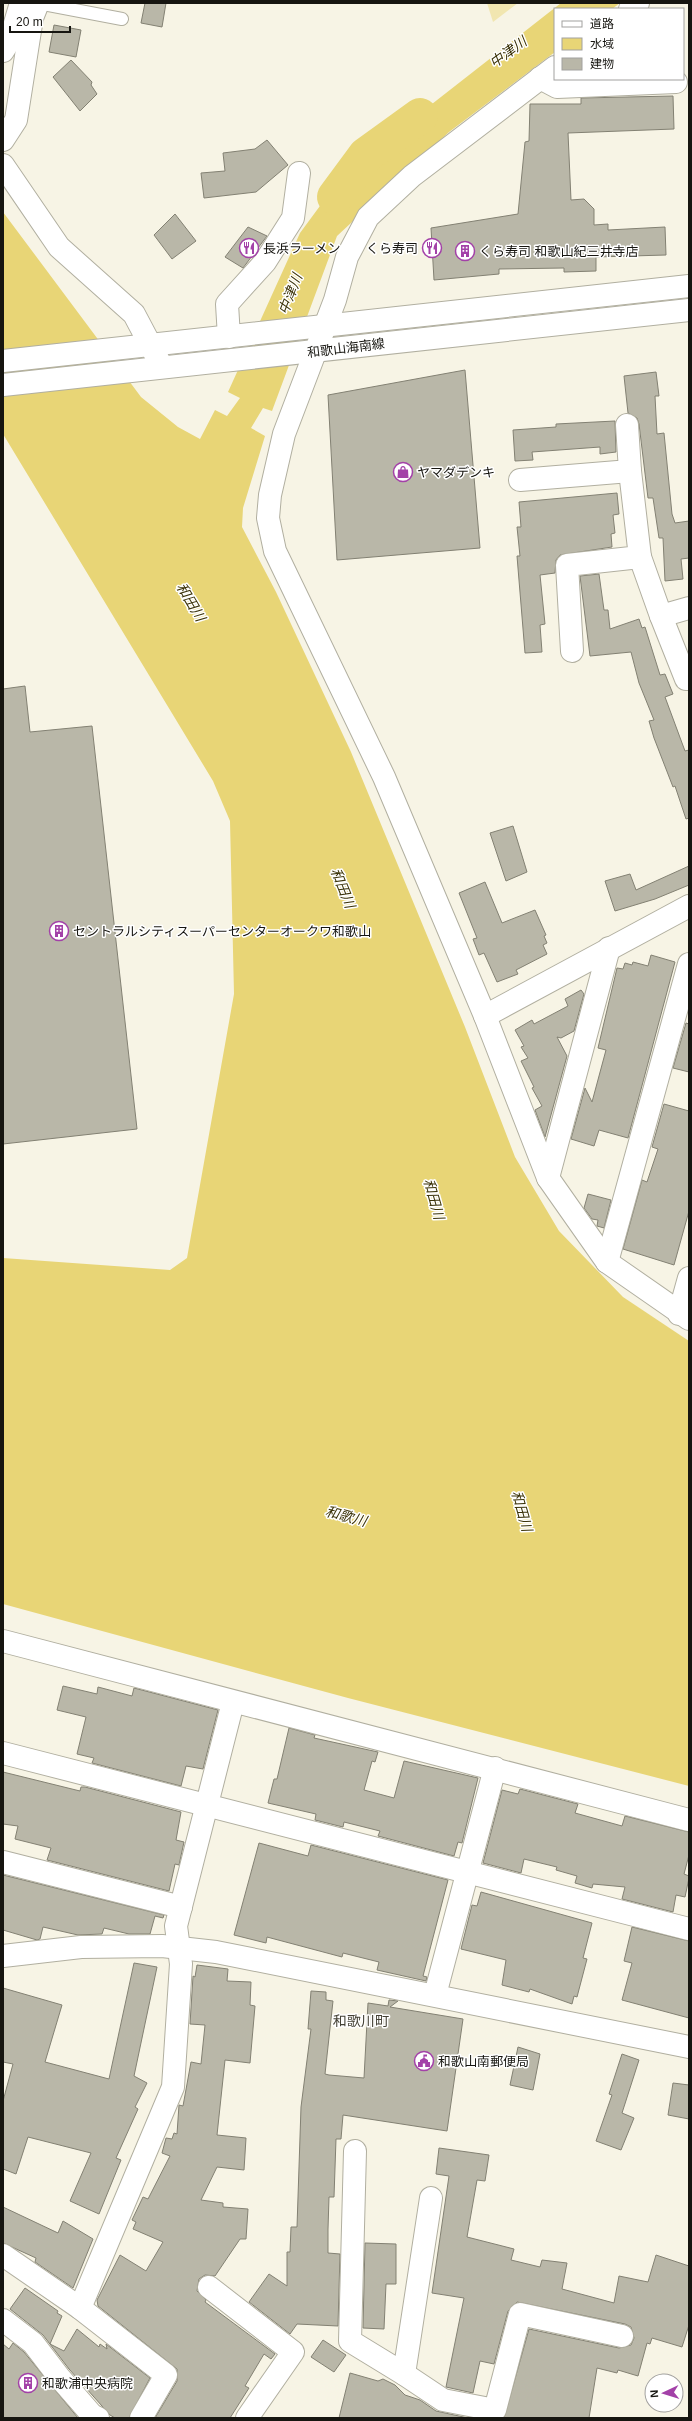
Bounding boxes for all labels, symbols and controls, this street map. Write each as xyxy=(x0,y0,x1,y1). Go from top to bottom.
scale bar xyxy=(10,8,70,34)
legend xyxy=(554,8,684,80)
text: 20 m xyxy=(16,15,43,29)
text: 道路 xyxy=(590,17,614,31)
water label: 中津川 xyxy=(486,32,531,71)
text: 水域 xyxy=(590,37,614,51)
text: 建物 xyxy=(590,57,614,71)
restaurant icon: 長浜ラーメン xyxy=(238,237,260,259)
restaurant icon: くら寿司 xyxy=(421,237,443,259)
building icon: くら寿司 和歌山紀三井寺店 xyxy=(454,240,476,262)
place label: 長浜ラーメン xyxy=(263,241,340,256)
place label: くら寿司 xyxy=(366,241,418,256)
place label: くら寿司 和歌山紀三井寺店 xyxy=(479,244,639,259)
water label: 中津川 xyxy=(275,270,306,316)
street label: 和歌山海南線 xyxy=(306,336,386,360)
shop icon: ヤマダデンキ xyxy=(392,461,414,483)
place label: ヤマダデンキ xyxy=(417,465,495,480)
water label: 和田川 xyxy=(173,580,210,626)
water label: 和田川 xyxy=(328,866,359,912)
building icon: セントラルシティスーパーセンターオークワ和歌山 xyxy=(48,920,70,942)
place label: セントラルシティスーパーセンターオークワ和歌山 xyxy=(73,924,371,939)
water label: 和田川 xyxy=(421,1177,448,1223)
water label: 和田川 xyxy=(509,1489,536,1535)
water label: 和歌川 xyxy=(324,1503,370,1530)
district label: 和歌川町 xyxy=(333,2013,389,2029)
public building icon: 和歌山南郵便局 xyxy=(413,2050,435,2072)
place label: 和歌山南郵便局 xyxy=(438,2054,529,2069)
building icon: 和歌浦中央病院 xyxy=(17,2372,39,2394)
north arrow xyxy=(644,2373,684,2413)
place label: 和歌浦中央病院 xyxy=(42,2376,133,2391)
text: N xyxy=(648,2389,660,2398)

